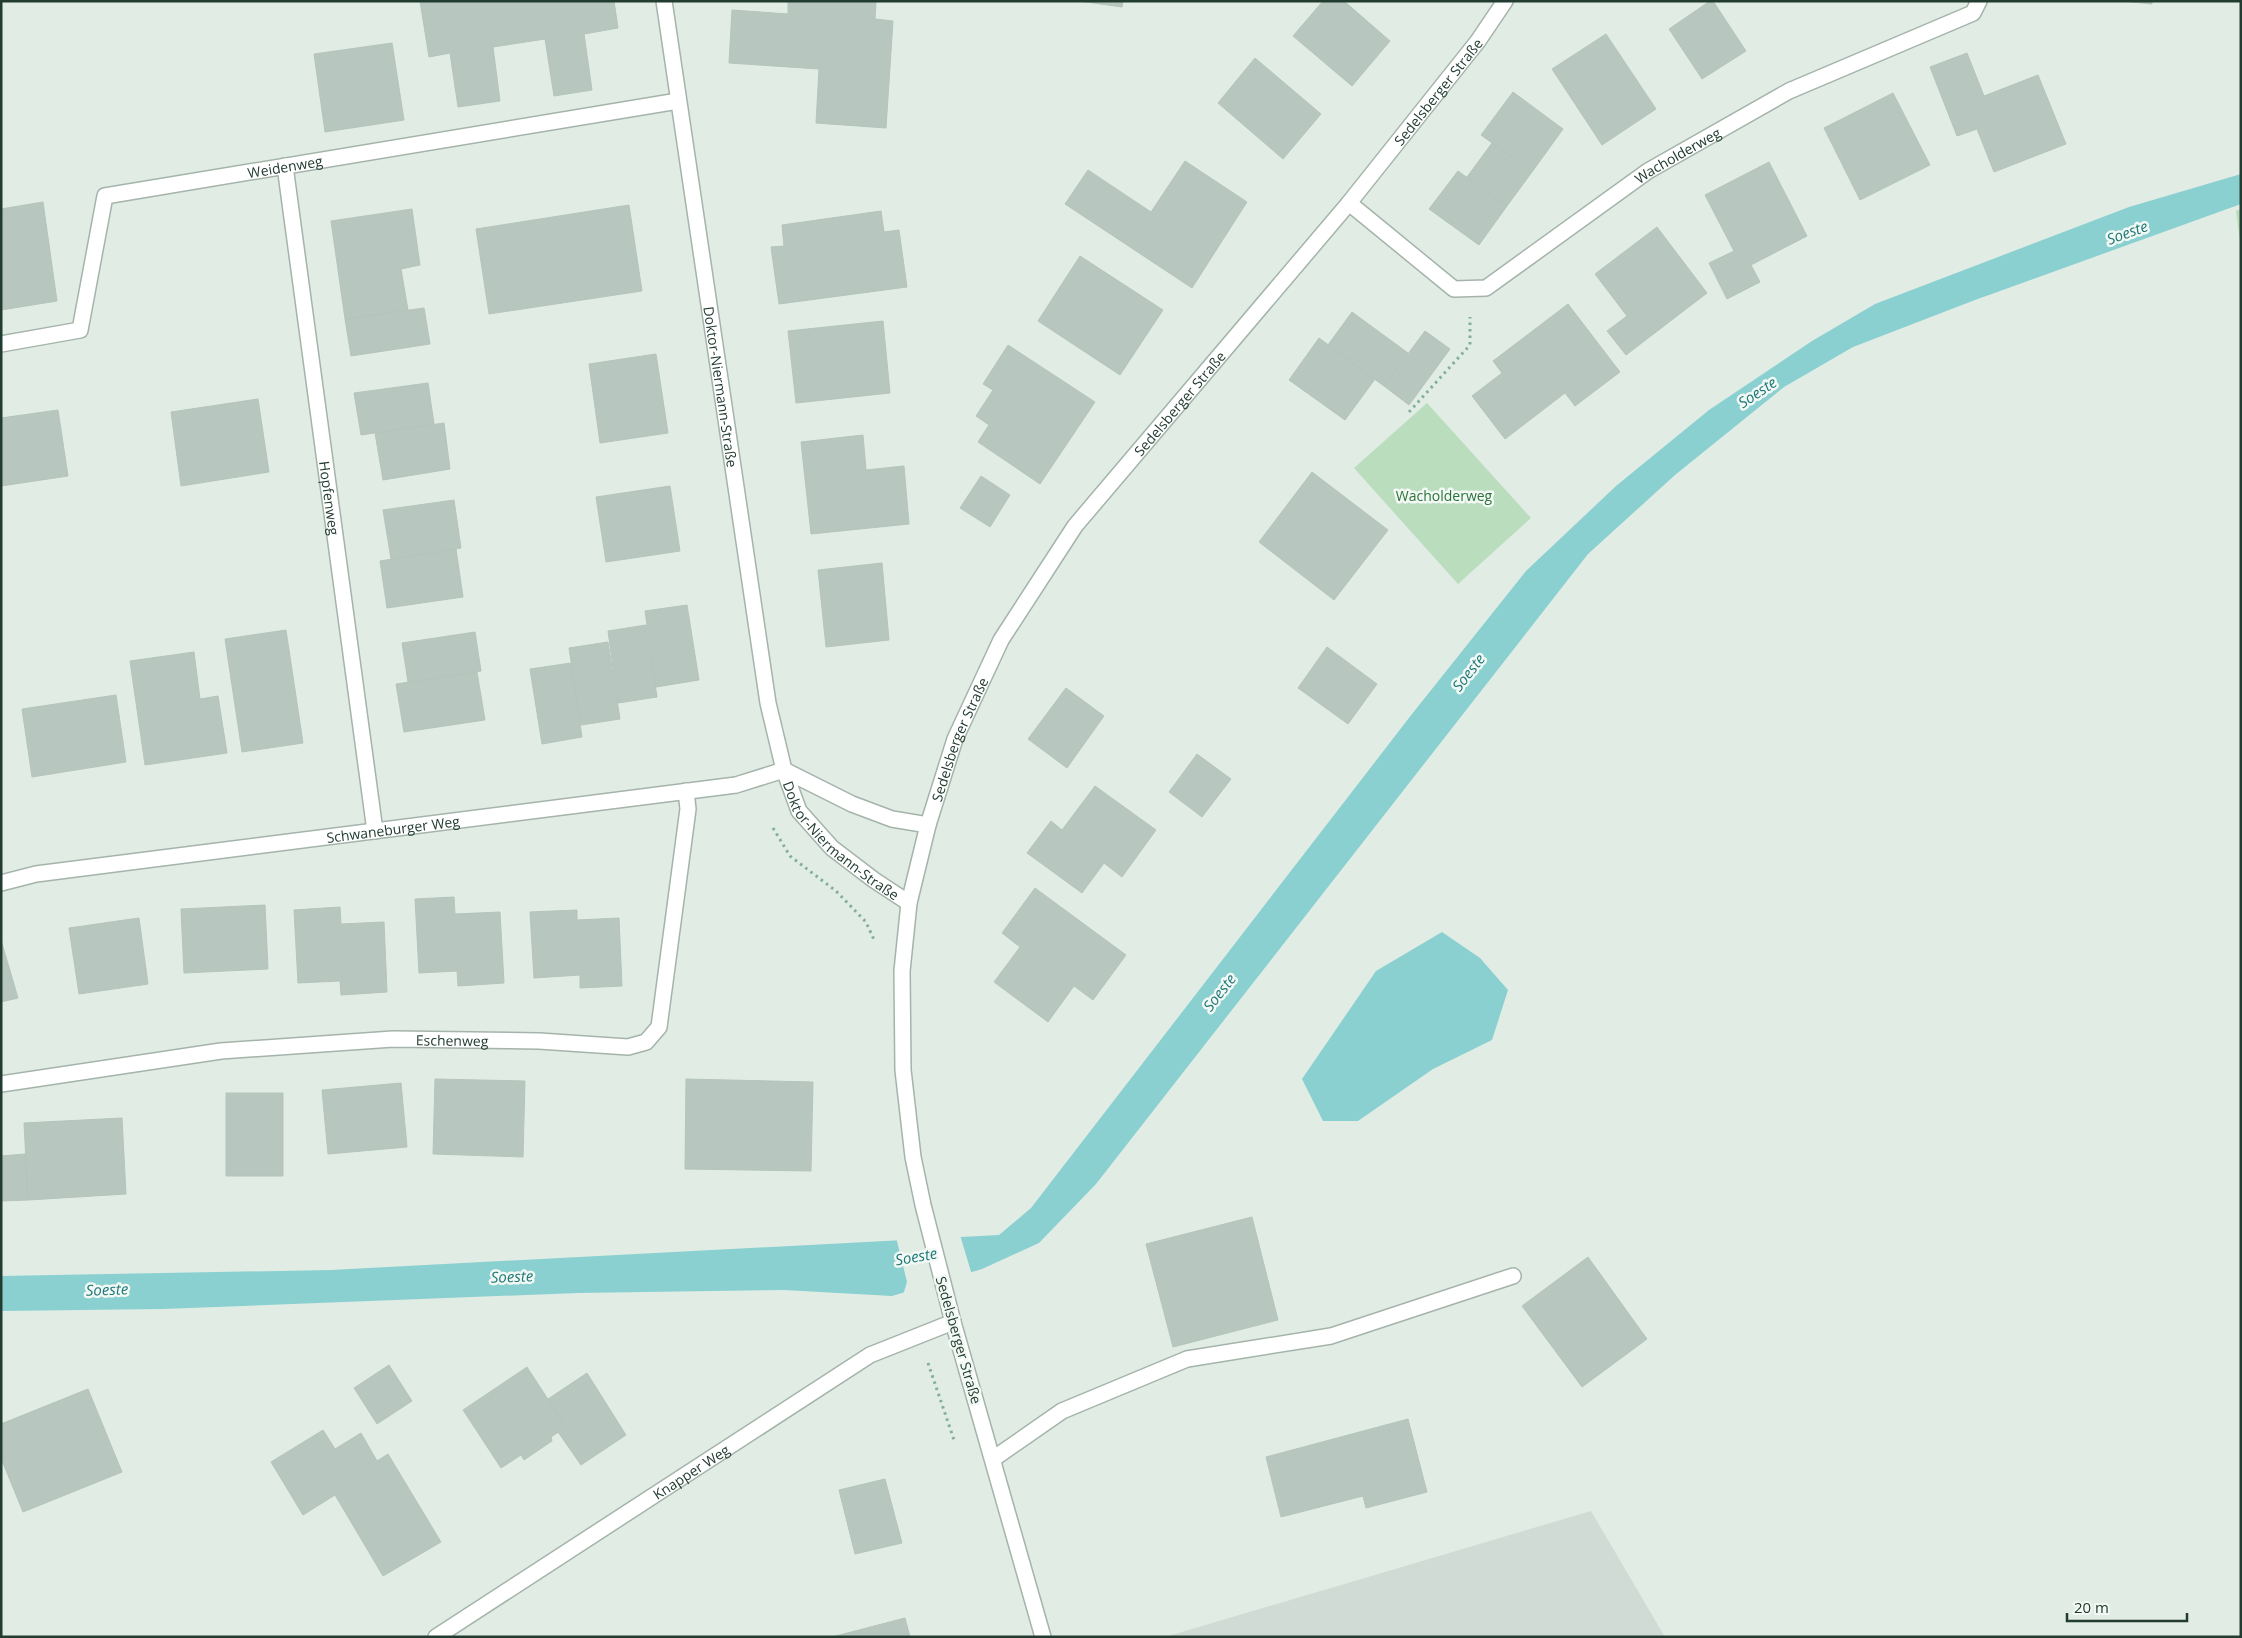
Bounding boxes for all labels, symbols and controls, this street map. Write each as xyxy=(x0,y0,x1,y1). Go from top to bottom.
street label: Sedelsberger Straße xyxy=(1389,34,1486,149)
street label: Wacholderweg xyxy=(1630,122,1724,187)
street label: Weidenweg xyxy=(246,151,324,182)
water label: Soeste xyxy=(2104,215,2151,249)
street label: Doktor-Niermann-Straße xyxy=(700,305,742,469)
street label: Sedelsberger Straße xyxy=(1129,347,1229,460)
water label: Soeste xyxy=(1734,372,1781,412)
street label: Hopfenweg xyxy=(315,460,344,537)
park label: Wacholderweg xyxy=(1396,486,1493,505)
water label: Soeste xyxy=(1447,649,1489,695)
street label: Sedelsberger Straße xyxy=(927,674,992,804)
street label: Doktor-Niermann-Straße xyxy=(779,778,903,904)
street label: Schwaneburger Weg xyxy=(325,811,461,847)
water label: Soeste xyxy=(1198,969,1240,1015)
street label: Eschenweg xyxy=(416,1030,489,1050)
water label: Soeste xyxy=(893,1242,939,1270)
water label: Soeste xyxy=(490,1265,534,1287)
street label: Sedelsberger Straße xyxy=(932,1274,986,1406)
water label: Soeste xyxy=(85,1278,129,1300)
street label: Knapper Weg xyxy=(649,1439,733,1503)
scale bar xyxy=(2067,1590,2187,1622)
text: 20 m xyxy=(2074,1597,2109,1617)

